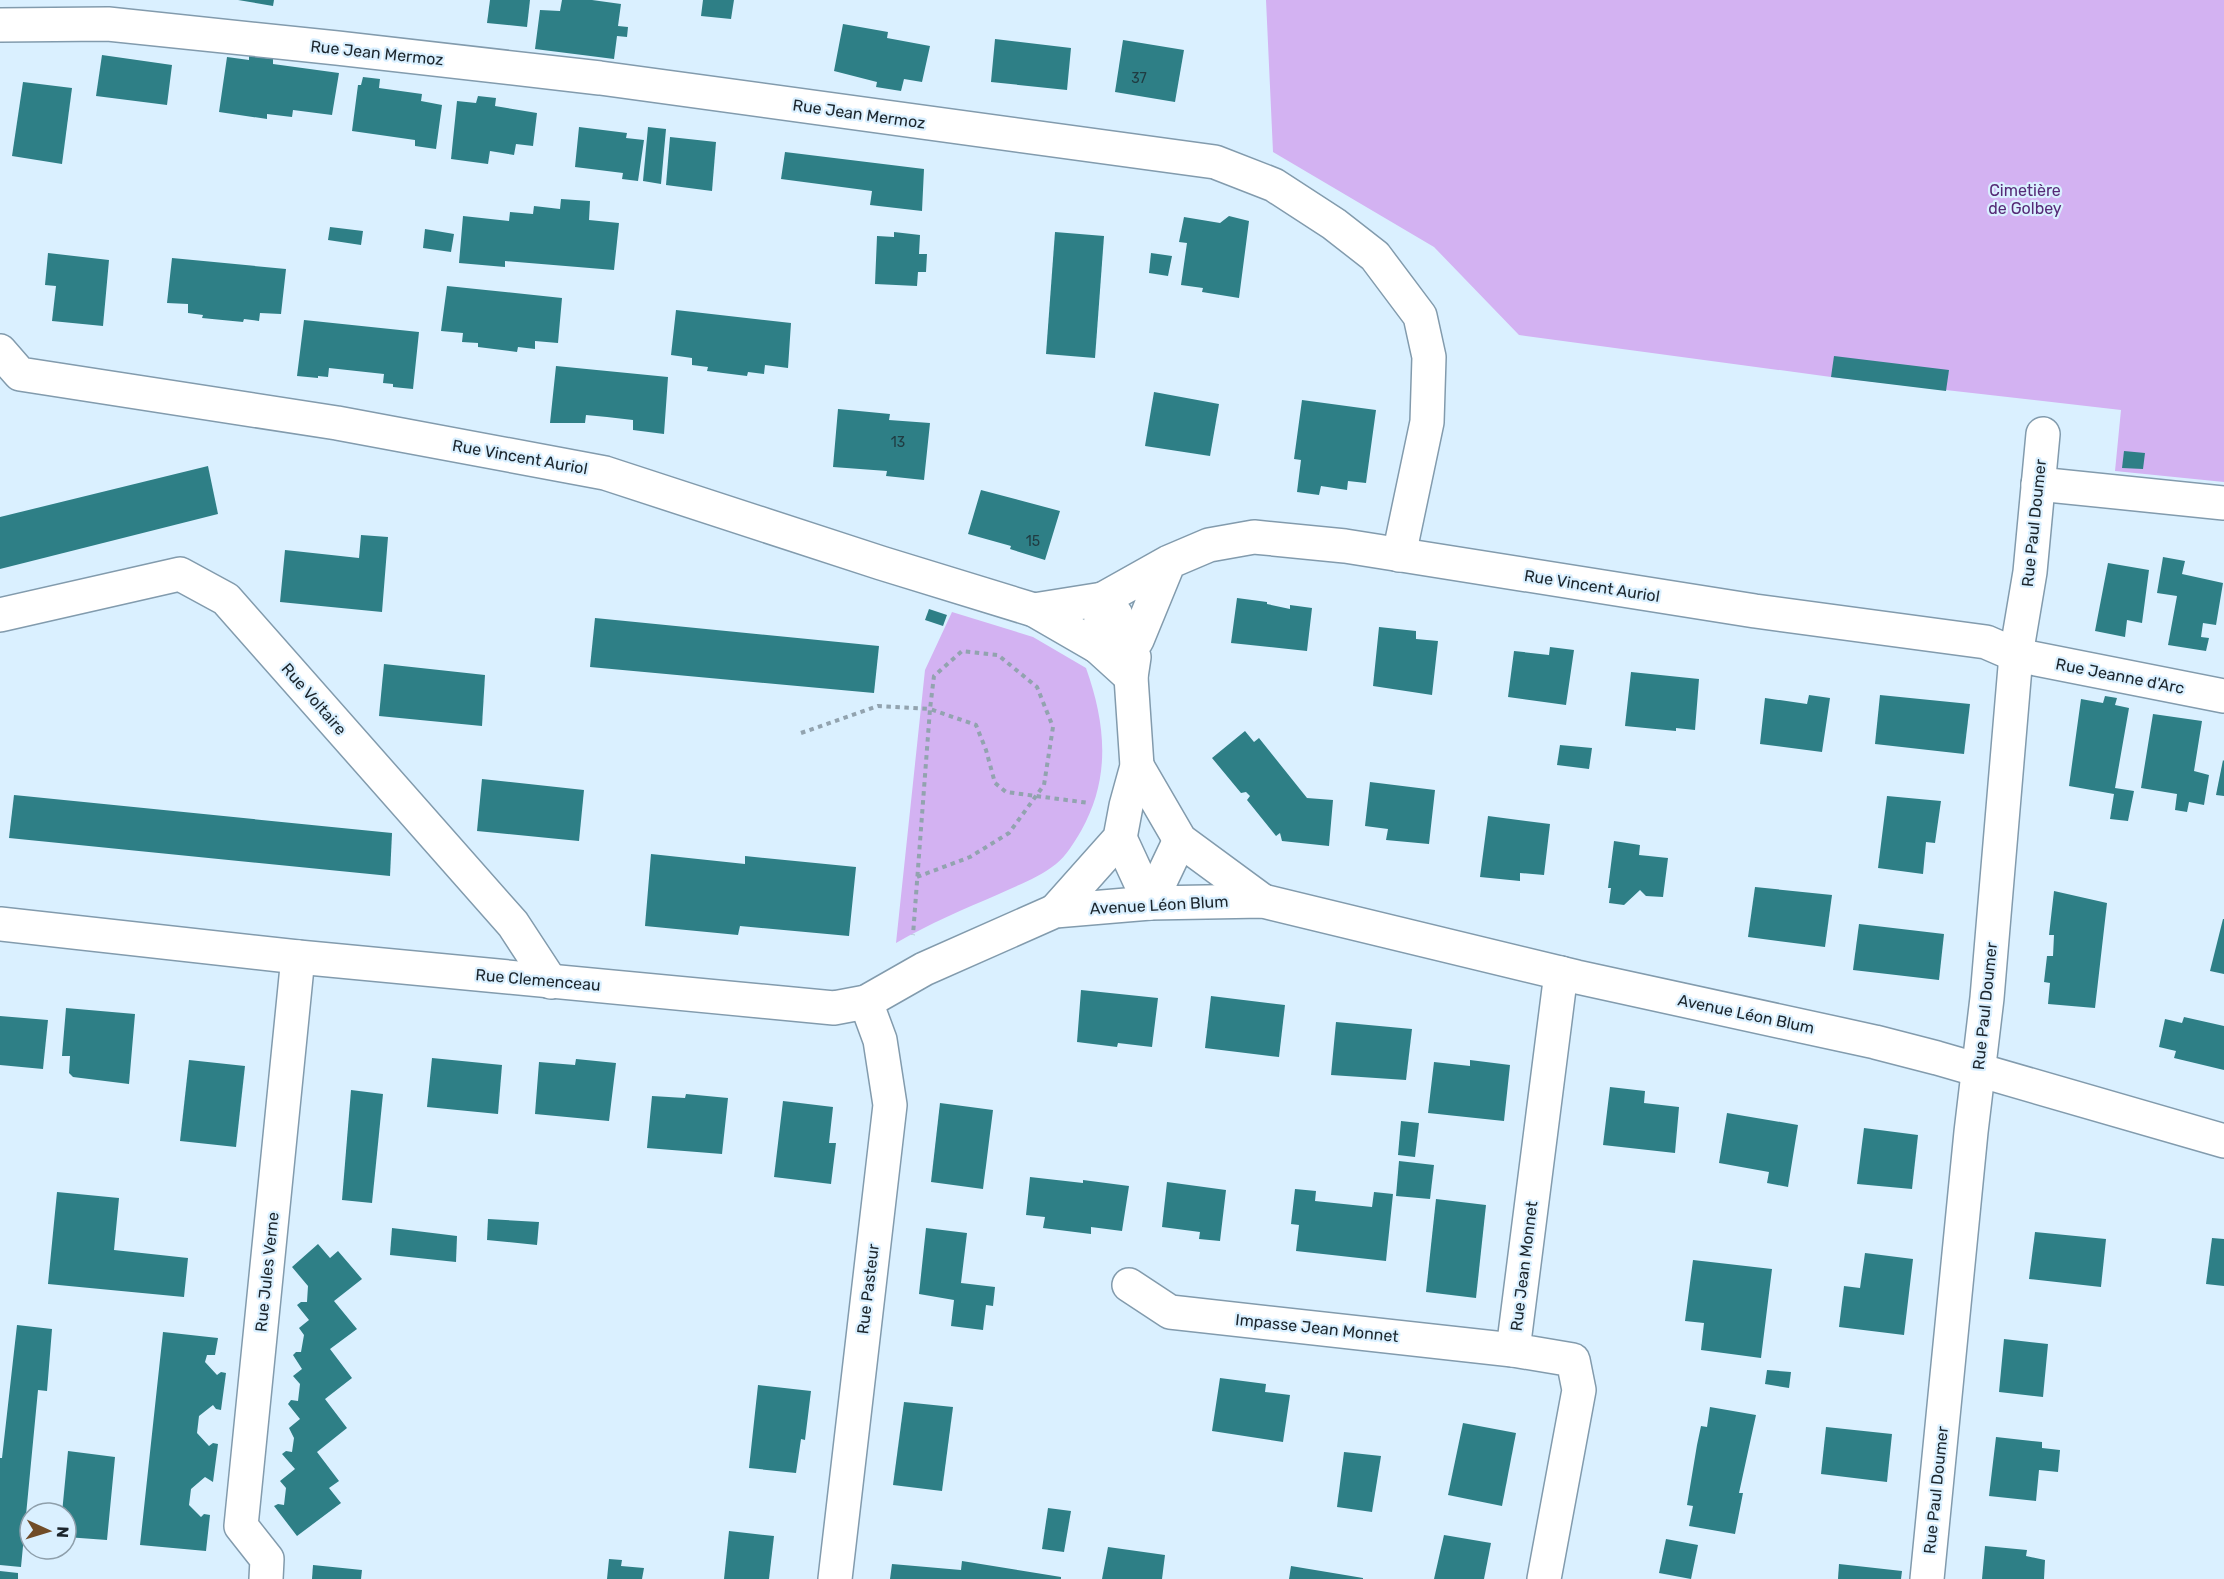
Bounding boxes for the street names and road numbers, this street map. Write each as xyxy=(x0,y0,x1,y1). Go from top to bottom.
street label: Rue Jean Mermoz xyxy=(309,37,445,69)
street label: Rue Jean Mermoz xyxy=(791,95,927,133)
street label: Rue Vincent Auriol xyxy=(451,436,589,478)
street label: Rue Paul Doumer xyxy=(2018,458,2050,588)
street label: Rue Vincent Auriol xyxy=(1523,566,1661,606)
street label: Rue Jeanne d'Arc xyxy=(2054,654,2186,698)
street label: Rue Voltaire xyxy=(278,659,350,739)
street label: Avenue Léon Blum xyxy=(1089,892,1229,918)
street label: Rue Paul Doumer xyxy=(1969,941,2001,1071)
street label: Rue Clemenceau xyxy=(475,965,601,995)
street label: Avenue Léon Blum xyxy=(1676,990,1816,1038)
street label: Rue Jean Monnet xyxy=(1507,1200,1541,1332)
street label: Rue Jules Verne xyxy=(251,1211,283,1333)
street label: Rue Pasteur xyxy=(853,1243,883,1335)
street label: Impasse Jean Monnet xyxy=(1234,1310,1400,1346)
street label: Rue Paul Doumer xyxy=(1920,1425,1952,1555)

